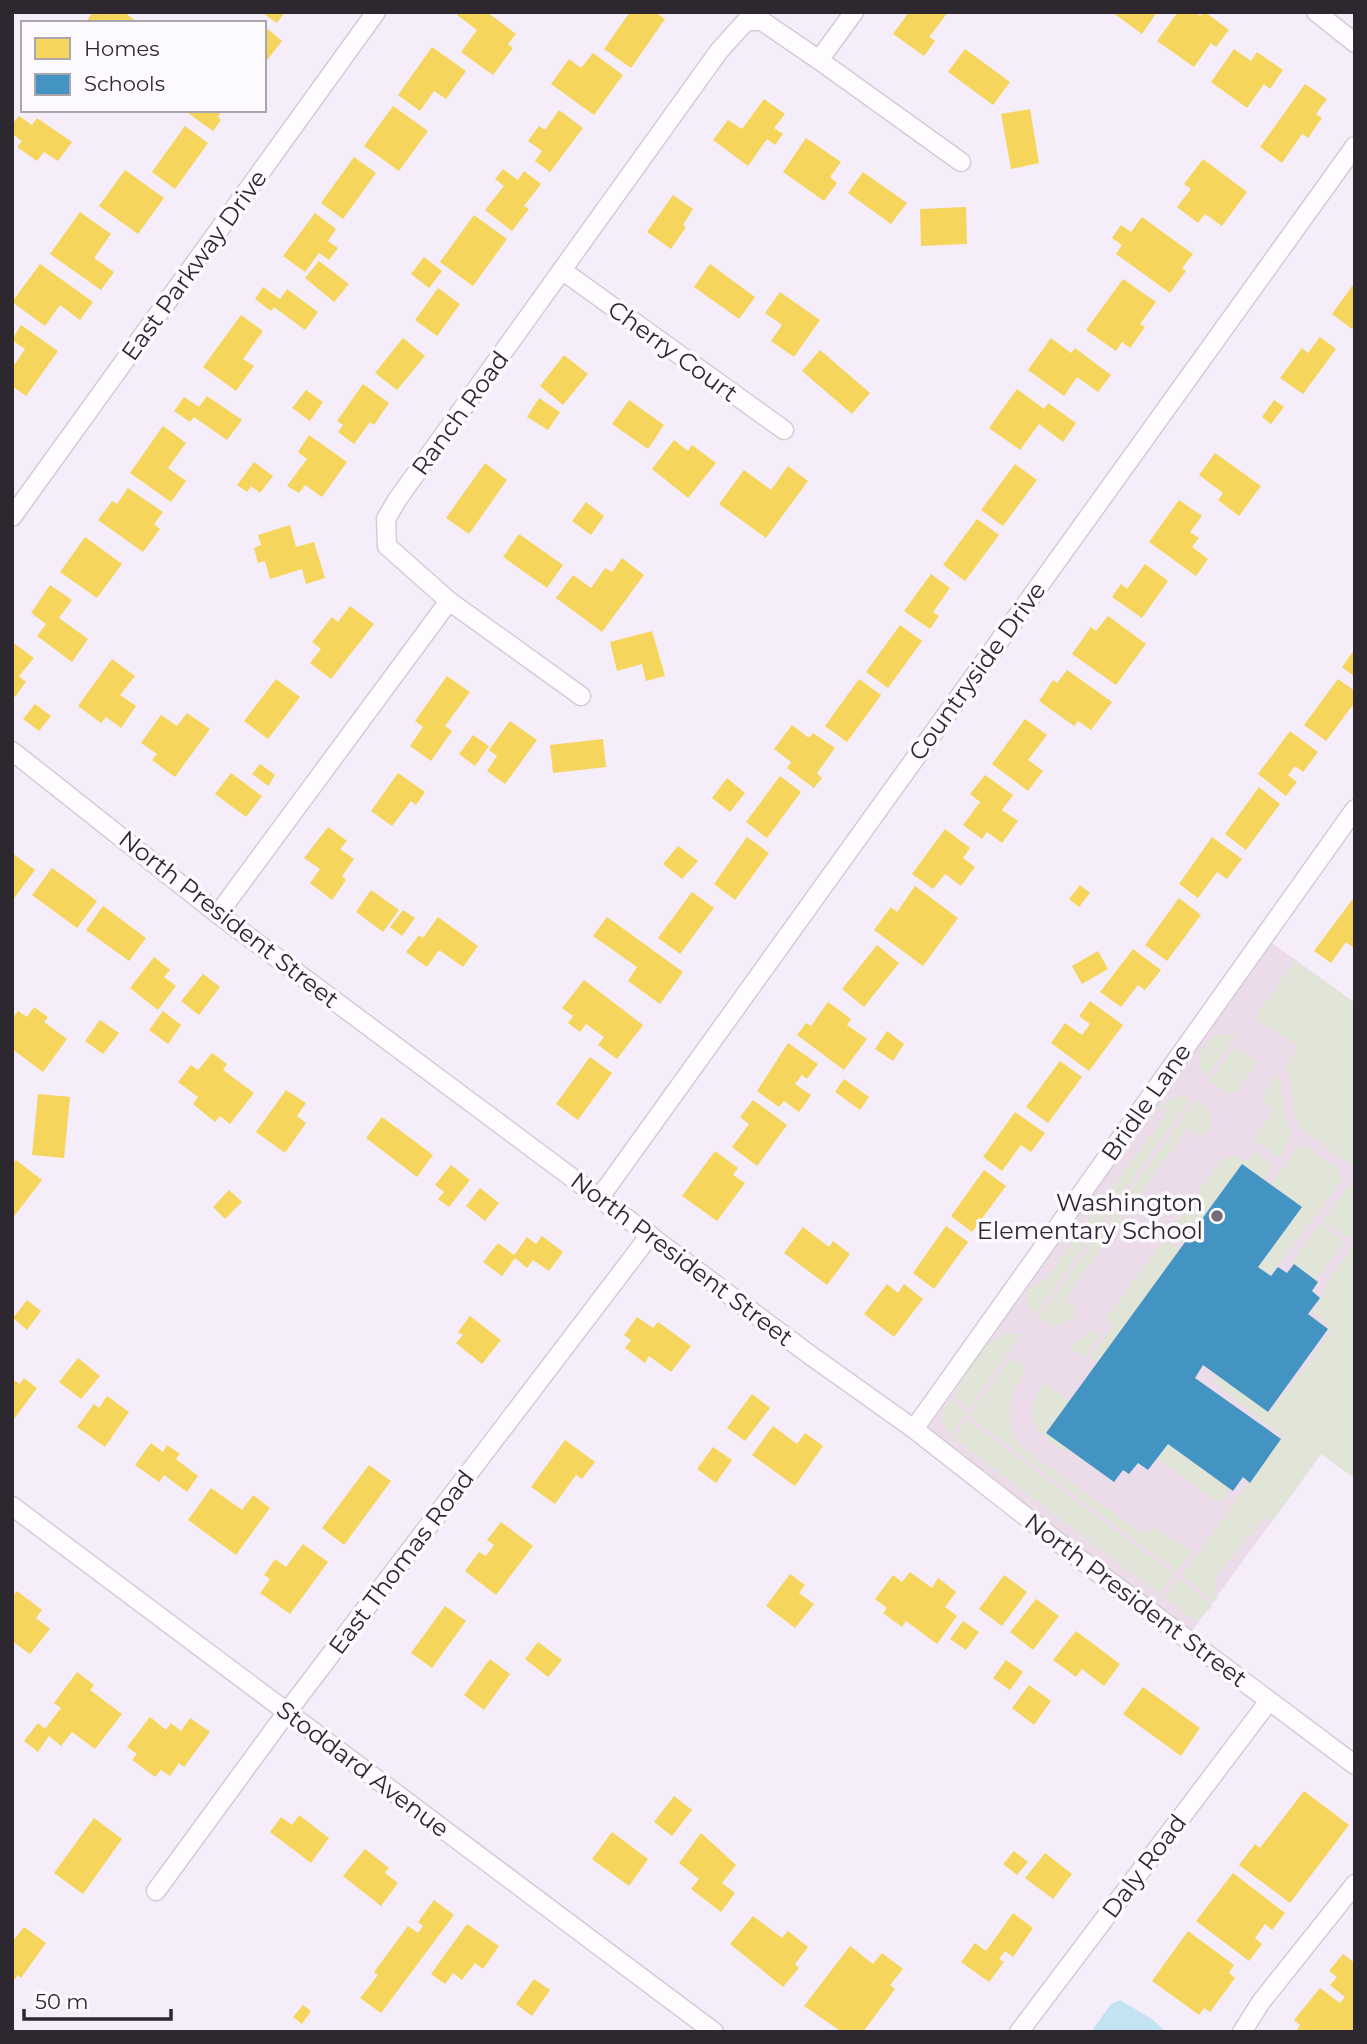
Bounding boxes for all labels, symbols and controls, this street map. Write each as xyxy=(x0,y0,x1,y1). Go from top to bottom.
legend xyxy=(21,21,266,112)
text: Homes xyxy=(84,36,159,61)
text: Schools xyxy=(84,71,165,96)
street label: East Parkway Drive xyxy=(115,164,273,366)
street label: Cherry Court xyxy=(602,294,744,408)
street label: Ranch Road xyxy=(405,345,515,481)
street label: Countryside Drive xyxy=(902,576,1052,766)
street label: North President Street xyxy=(113,824,345,1014)
street label: Bridle Lane xyxy=(1095,1038,1197,1166)
street label: North President Street xyxy=(565,1166,799,1352)
place label: Washington Elementary School xyxy=(977,1188,1203,1245)
marker: Washington Elementary School xyxy=(1209,1208,1225,1224)
street label: East Thomas Road xyxy=(322,1464,480,1660)
street label: North President Street xyxy=(1019,1507,1253,1693)
street label: Stoddard Avenue xyxy=(271,1695,455,1843)
street label: Daly Road xyxy=(1096,1808,1192,1924)
scale bar xyxy=(24,1978,172,2022)
text: 50 m xyxy=(35,1989,89,2014)

